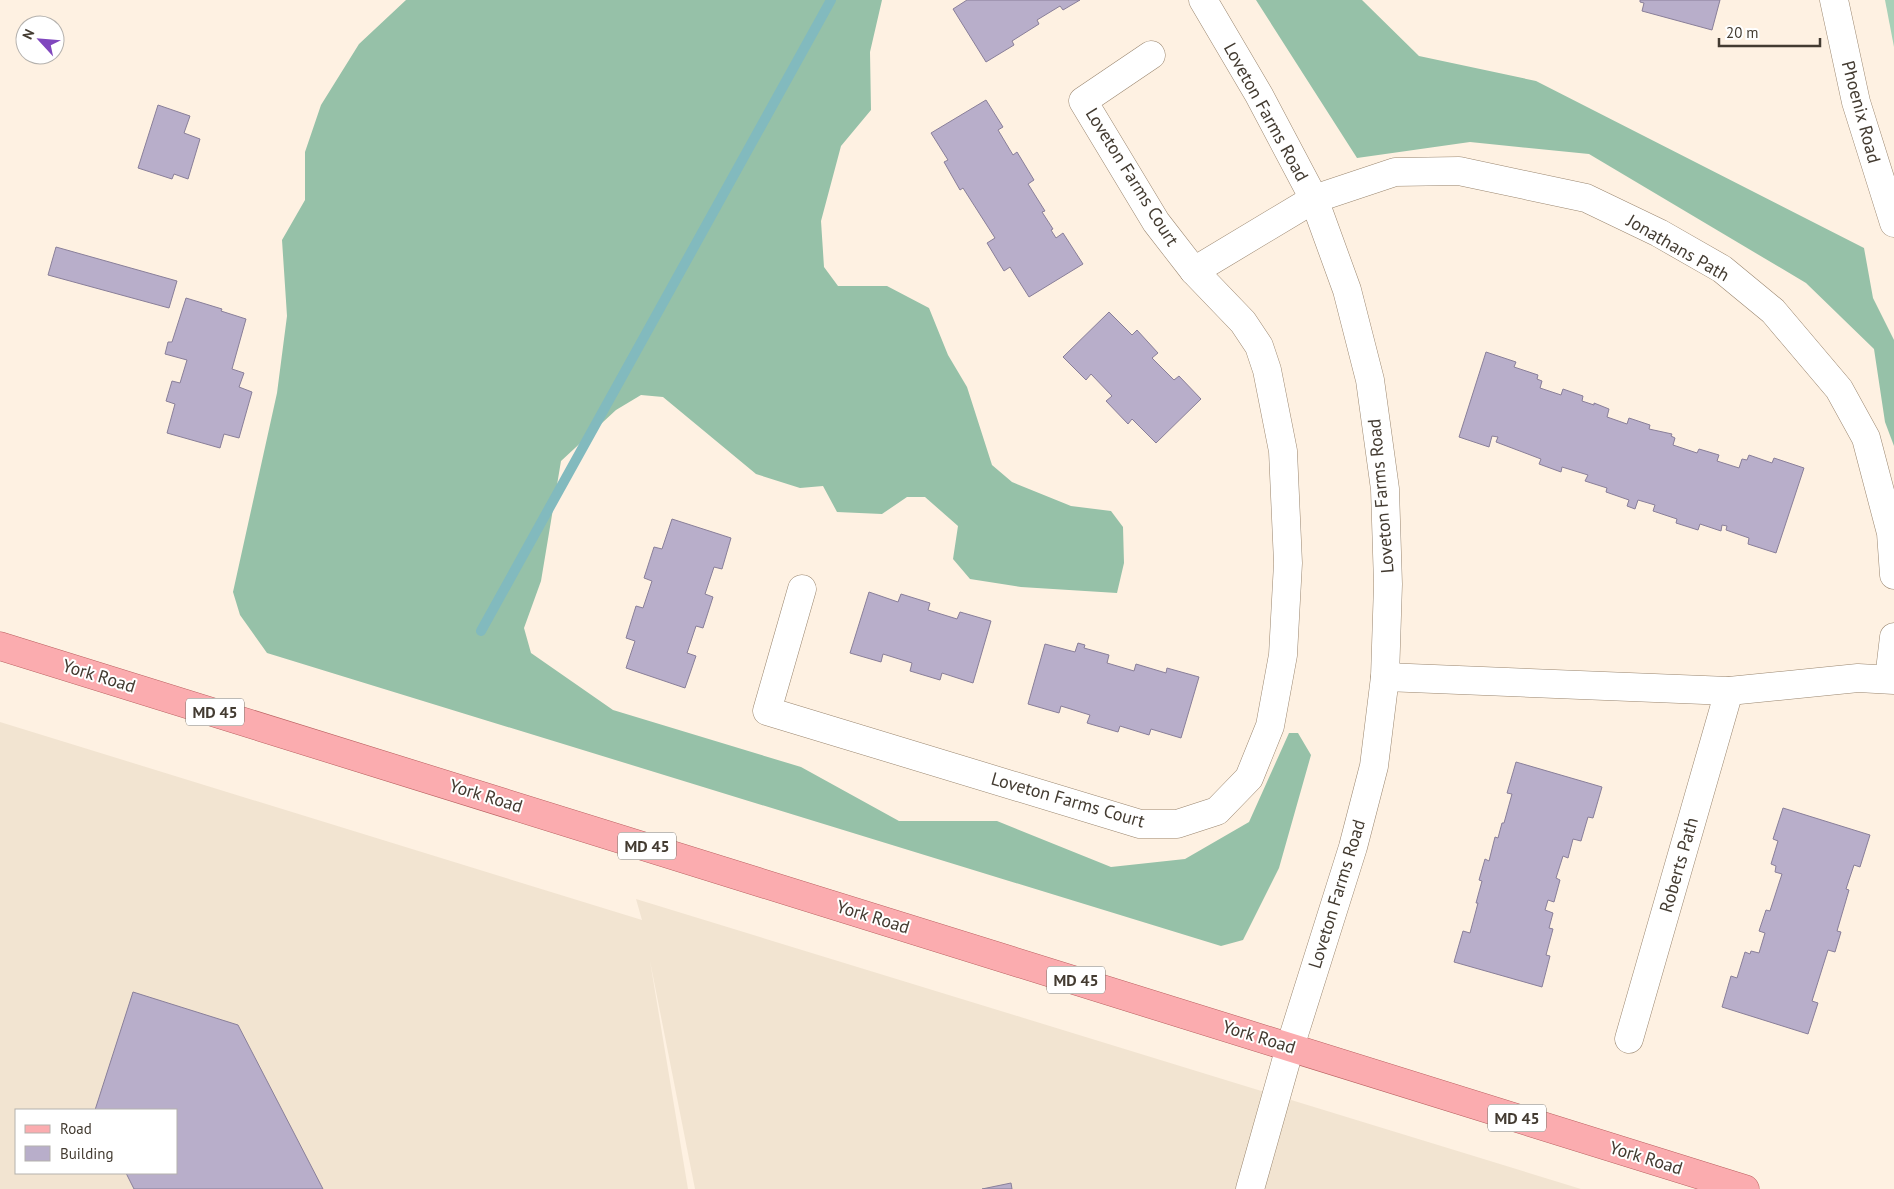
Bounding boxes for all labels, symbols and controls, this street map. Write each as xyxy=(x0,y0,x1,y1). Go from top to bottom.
north arrow xyxy=(15,15,65,65)
scale bar xyxy=(1719,15,1820,47)
text: 20 m xyxy=(1726,23,1759,42)
text: N xyxy=(18,26,38,42)
street label: Loveton Farms Road xyxy=(1219,38,1314,185)
street label: Phoenix Road xyxy=(1837,58,1886,166)
street label: Loveton Farms Court xyxy=(1081,103,1184,250)
street label: Jonathans Path xyxy=(1622,208,1734,286)
street label: Loveton Farms Road xyxy=(1362,418,1399,574)
street label: York Road xyxy=(60,654,139,698)
road number: MD 45 xyxy=(186,699,244,726)
street label: Loveton Farms Court xyxy=(989,767,1148,832)
street label: York Road xyxy=(447,774,526,818)
street label: Roberts Path xyxy=(1654,815,1703,915)
street label: Loveton Farms Road xyxy=(1303,816,1370,971)
road number: MD 45 xyxy=(618,832,676,859)
street label: York Road xyxy=(834,895,913,939)
road number: MD 45 xyxy=(1047,966,1105,994)
street label: York Road xyxy=(1220,1015,1299,1059)
road number: MD 45 xyxy=(1488,1104,1546,1132)
legend xyxy=(15,1109,178,1174)
text: Road xyxy=(60,1119,92,1138)
street label: York Road xyxy=(1607,1136,1686,1180)
text: Building xyxy=(60,1144,114,1163)

